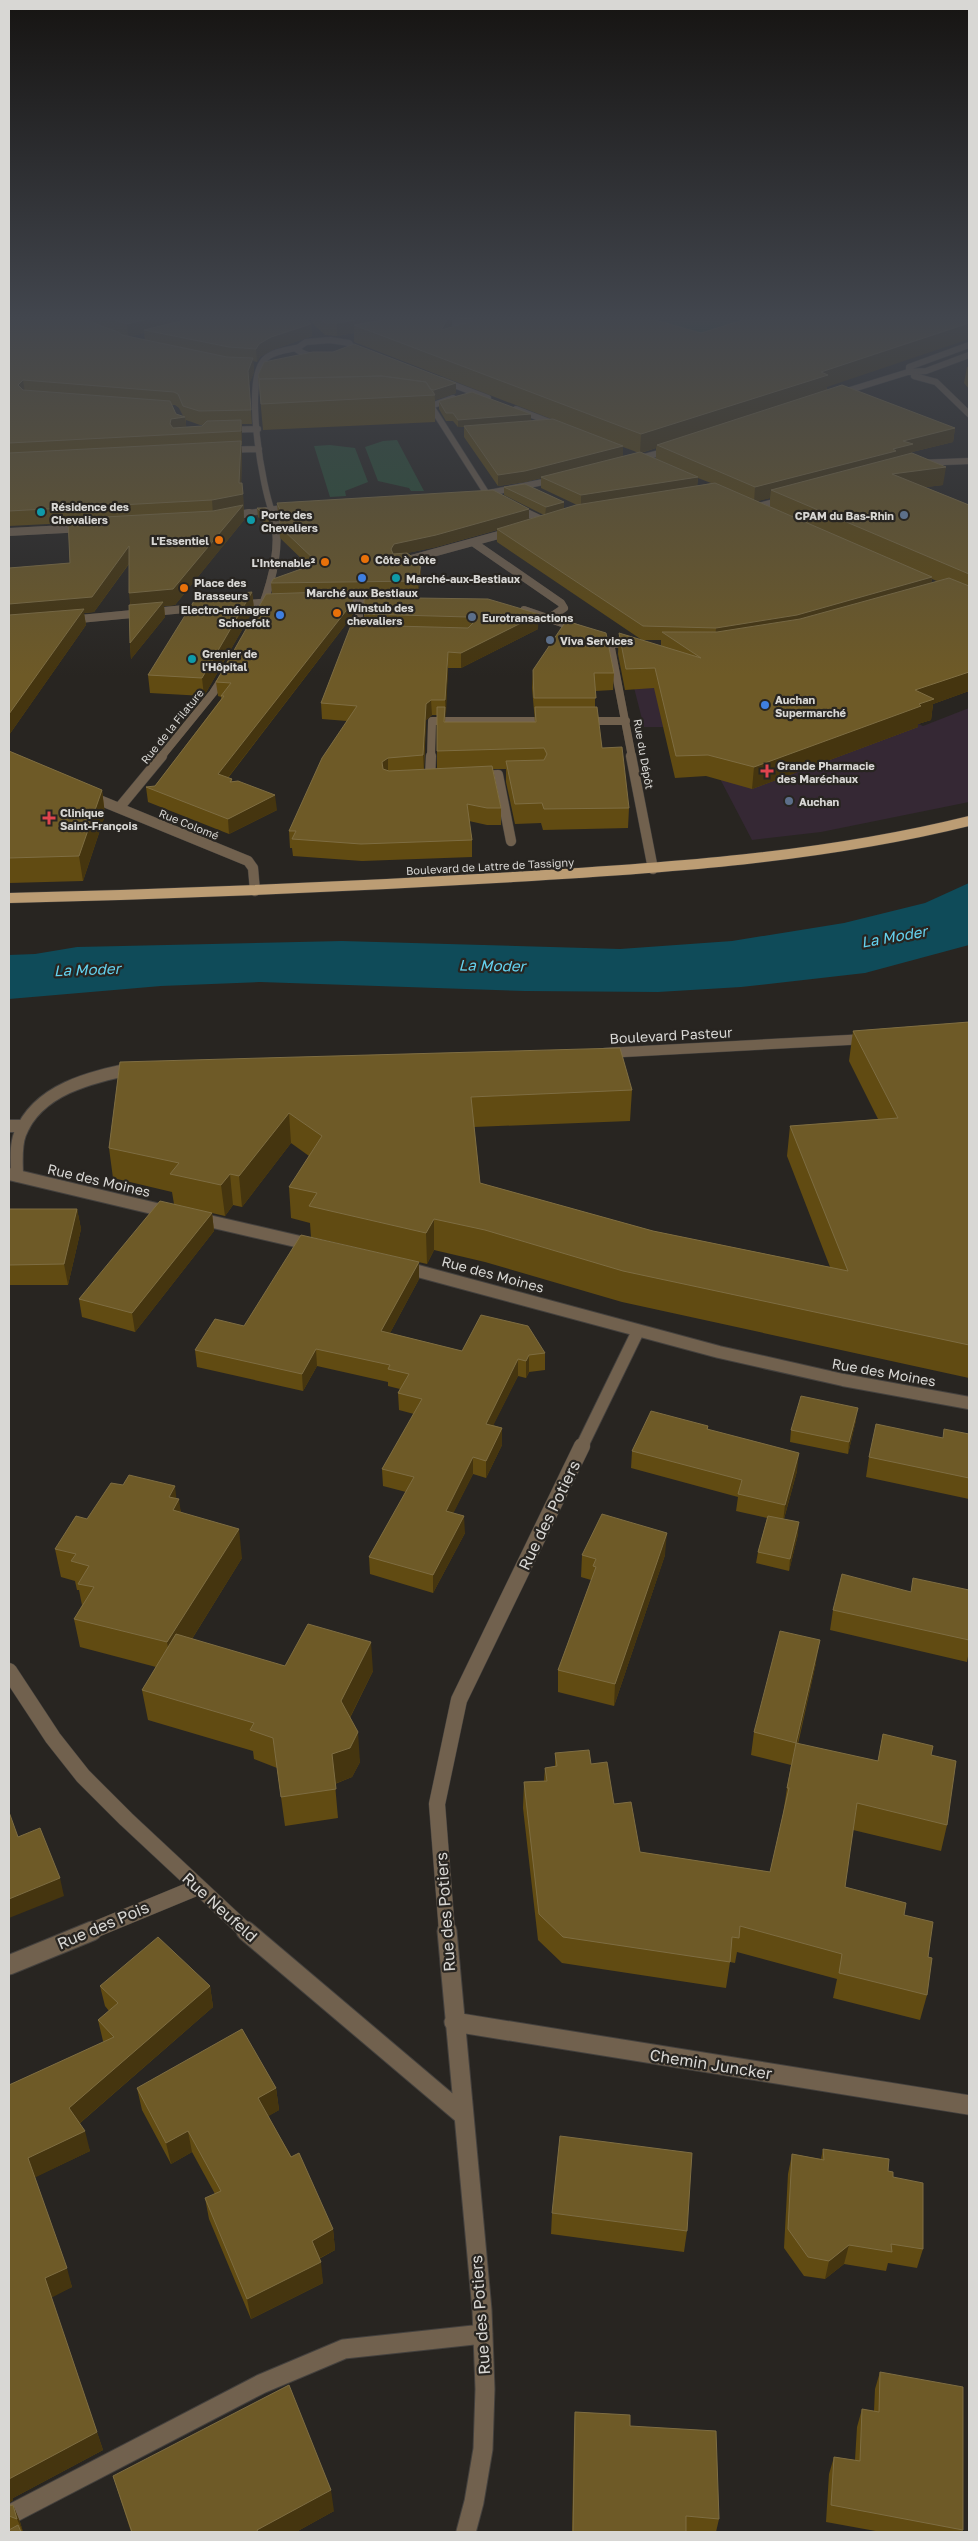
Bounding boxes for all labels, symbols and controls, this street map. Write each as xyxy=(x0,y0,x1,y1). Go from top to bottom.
place label: Résidence des Chevaliers xyxy=(51,500,129,526)
marker: Résidence des Chevaliers xyxy=(35,506,47,518)
place label: Porte des Chevaliers xyxy=(261,508,318,534)
place label: CPAM du Bas-Rhin xyxy=(795,509,894,522)
marker: CPAM du Bas-Rhin xyxy=(898,509,910,521)
marker: Porte des Chevaliers xyxy=(245,514,257,526)
place label: L'Essentiel xyxy=(151,534,209,547)
marker: L'Essentiel xyxy=(213,534,225,546)
marker: Côte à côte xyxy=(359,553,371,565)
place label: Côte à côte xyxy=(375,553,436,566)
place label: L'Intenable² xyxy=(252,556,316,569)
marker: L'Intenable² xyxy=(319,556,331,568)
marker: Marché aux Bestiaux xyxy=(356,572,368,584)
marker: Marché-aux-Bestiaux xyxy=(390,572,402,584)
place label: Marché-aux-Bestiaux xyxy=(406,572,521,585)
place label: Place des Brasseurs xyxy=(194,576,248,602)
marker: Place des Brasseurs xyxy=(178,582,190,594)
place label: Marché aux Bestiaux xyxy=(306,586,418,599)
place label: Winstub des chevaliers xyxy=(347,601,414,627)
place label: Electro-ménager Schoefolt xyxy=(181,603,271,629)
marker: Winstub des chevaliers xyxy=(331,607,343,619)
marker: Electro-ménager Schoefolt xyxy=(274,609,286,621)
marker: Eurotransactions xyxy=(466,611,478,623)
place label: Eurotransactions xyxy=(482,611,573,624)
marker: Viva Services xyxy=(544,634,556,646)
place label: Viva Services xyxy=(560,634,633,647)
place label: Grenier de l'Hôpital xyxy=(202,647,258,673)
marker: Grenier de l'Hôpital xyxy=(186,653,198,665)
street label: Rue de la Filature xyxy=(138,686,206,766)
place label: Auchan Supermarché xyxy=(775,693,847,719)
marker: Auchan Supermarché xyxy=(759,699,771,711)
street label: Rue du Dépôt xyxy=(631,718,657,790)
place label: Grande Pharmacie des Maréchaux xyxy=(777,759,875,785)
marker: Grande Pharmacie des Maréchaux xyxy=(761,765,773,777)
marker: Auchan xyxy=(783,795,795,807)
place label: Auchan xyxy=(799,795,840,808)
place label: Clinique Saint-François xyxy=(60,806,138,832)
street label: Rue Colomé xyxy=(157,806,221,842)
marker: Clinique Saint-François xyxy=(42,811,56,825)
street label: Boulevard de Lattre de Tassigny xyxy=(406,855,574,877)
water label: La Moder xyxy=(860,921,930,951)
water label: La Moder xyxy=(459,955,528,975)
water label: La Moder xyxy=(53,959,123,979)
street label: Boulevard Pasteur xyxy=(609,1023,733,1047)
street label: Rue des Moines xyxy=(46,1160,152,1200)
street label: Rue des Moines xyxy=(440,1252,546,1296)
street label: Rue des Moines xyxy=(831,1354,937,1390)
street label: Rue des Potiers xyxy=(514,1457,584,1573)
street label: Rue des Potiers xyxy=(431,1852,459,1972)
street label: Rue Neufeld xyxy=(178,1868,262,1946)
street label: Rue des Pois xyxy=(54,1897,152,1953)
street label: Chemin Juncker xyxy=(648,2044,774,2084)
street label: Rue des Potiers xyxy=(466,2255,494,2375)

